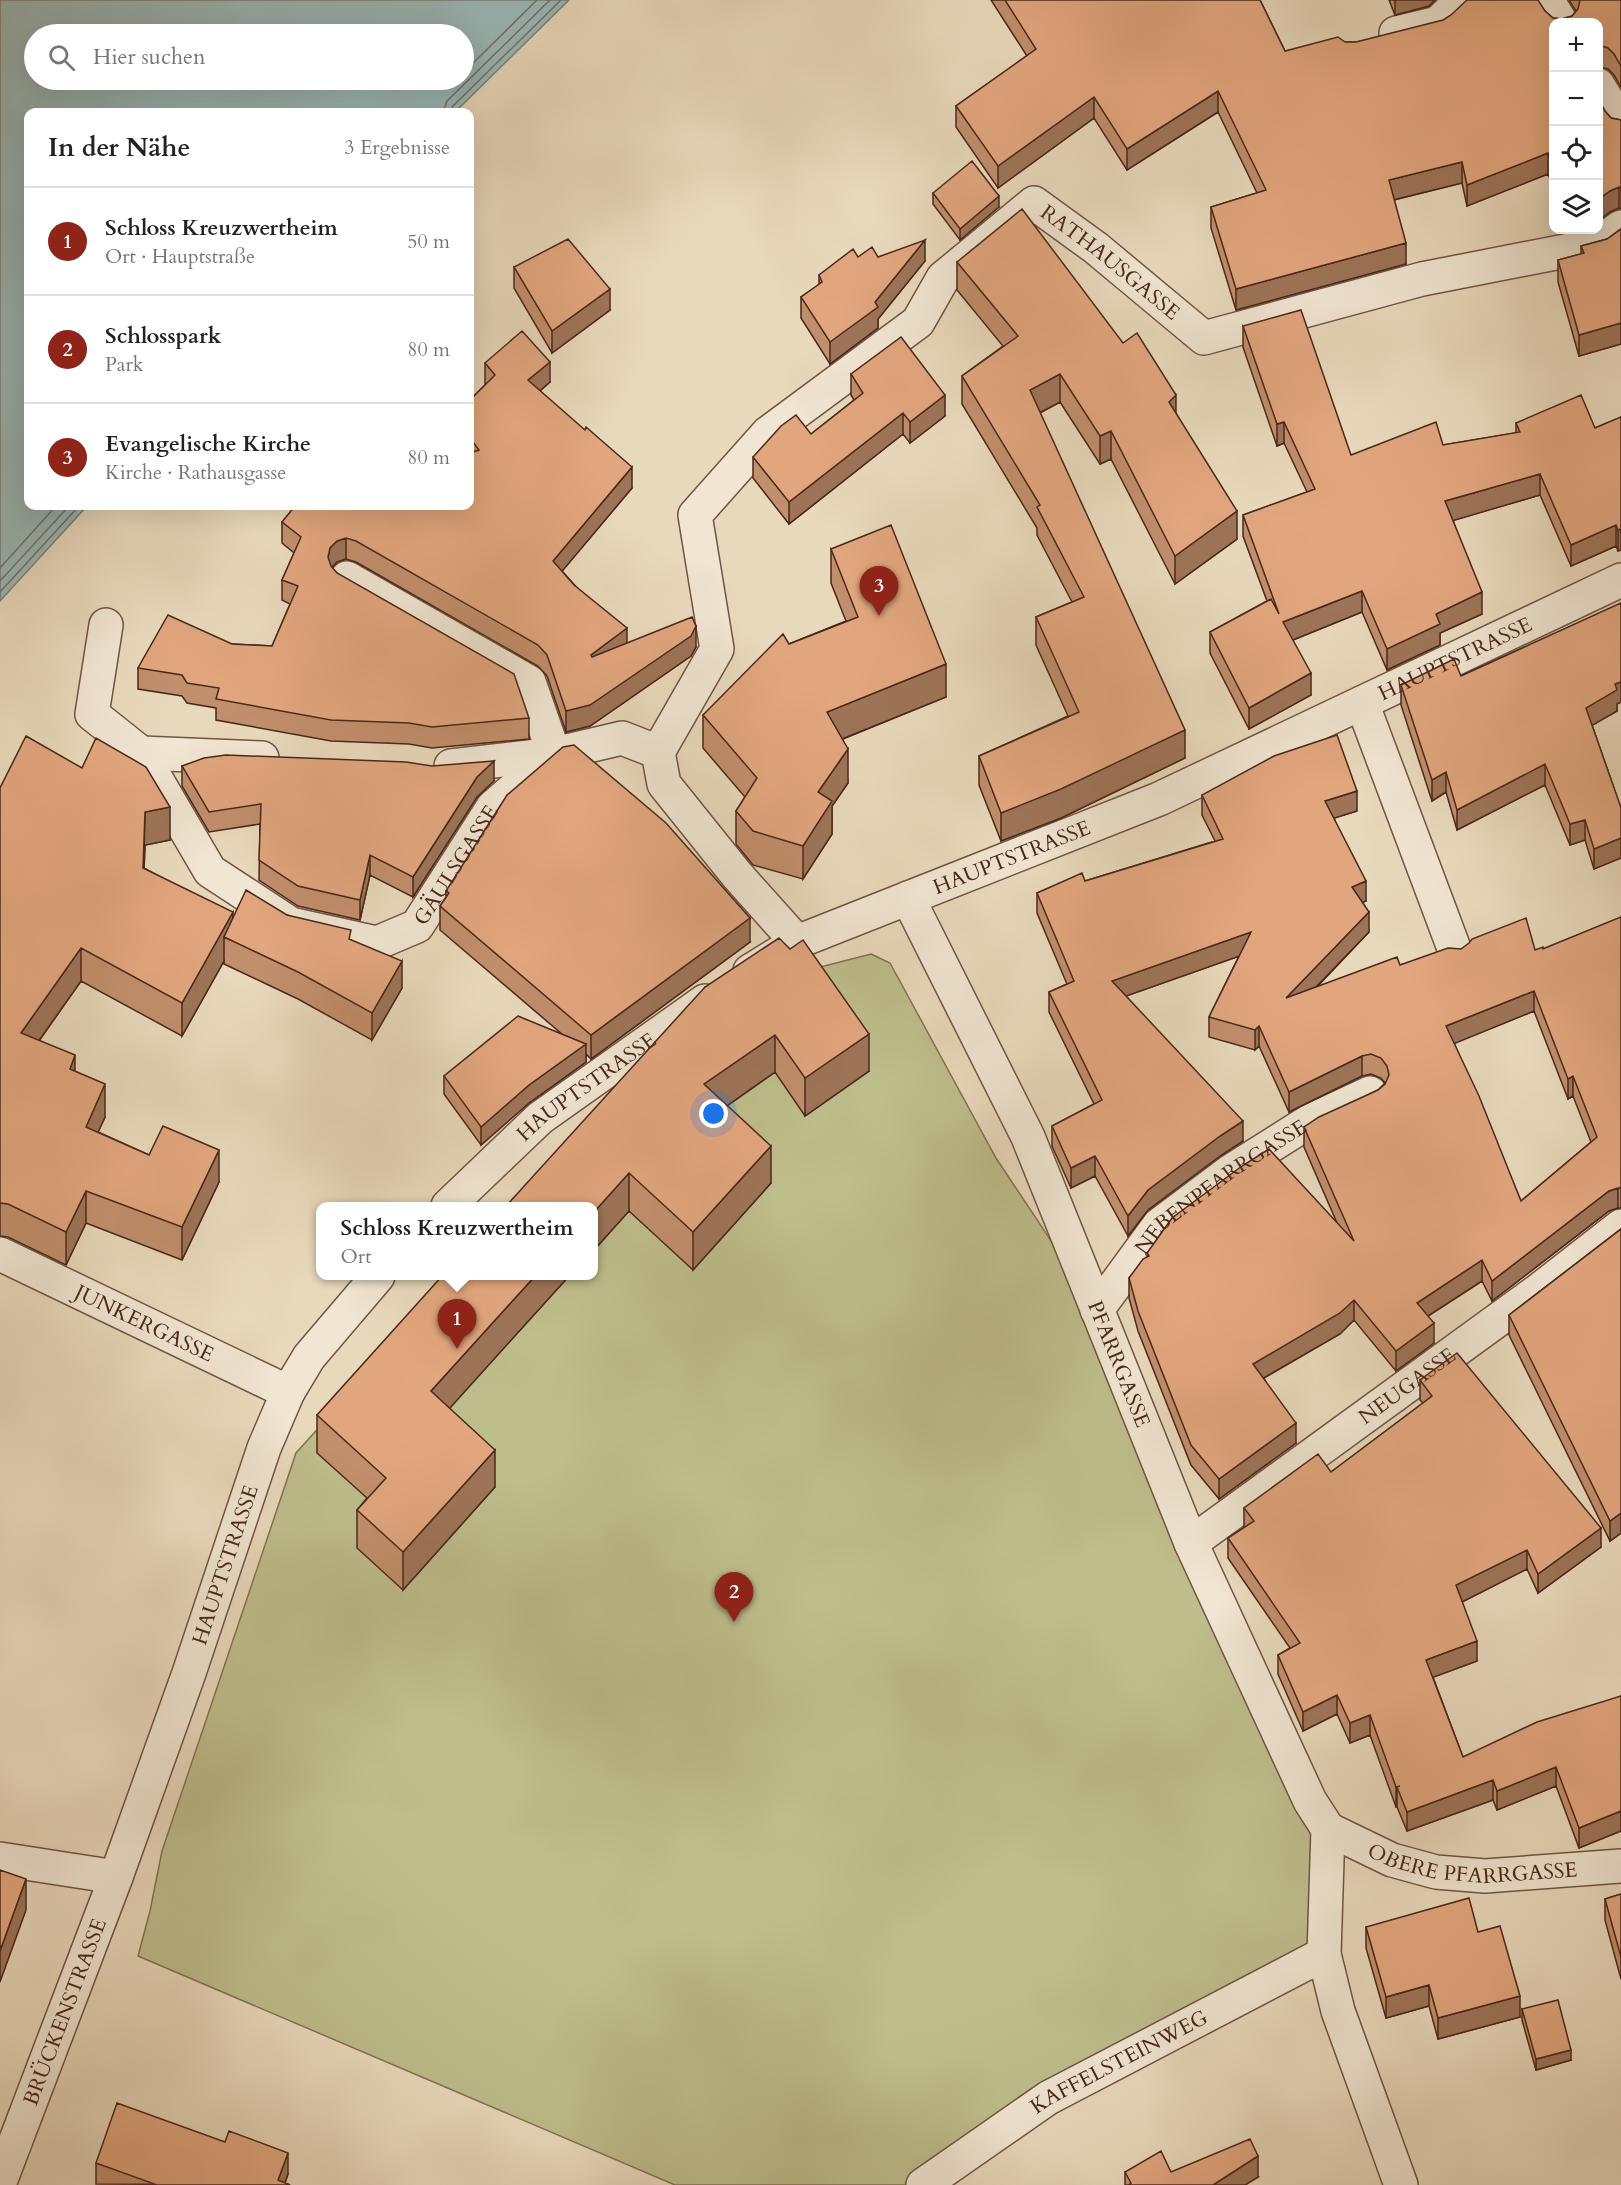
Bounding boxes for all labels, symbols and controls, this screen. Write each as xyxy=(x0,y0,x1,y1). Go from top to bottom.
map controls xyxy=(1549,18,1603,234)
button: + xyxy=(1549,18,1603,72)
search box xyxy=(24,24,474,90)
icon: search xyxy=(45,41,78,74)
text: Hier suchen xyxy=(93,42,206,72)
button: − xyxy=(1549,72,1603,126)
button: locate xyxy=(1549,126,1603,180)
text: In der Nähe xyxy=(48,130,190,165)
text: 3 Ergebnisse xyxy=(344,134,450,161)
button: layers xyxy=(1549,180,1603,234)
street label: RATHAUSGASSE xyxy=(1035,198,1186,327)
text: Schloss Kreuzwertheim xyxy=(105,213,338,243)
text: 1 xyxy=(62,228,73,255)
text: 50 m xyxy=(407,228,450,255)
text: Ort · Hauptstraße xyxy=(105,243,255,270)
text: Schlosspark xyxy=(105,321,222,351)
text: 2 xyxy=(62,336,73,363)
text: 80 m xyxy=(407,336,450,363)
text: Park xyxy=(105,351,143,378)
text: Evangelische Kirche xyxy=(105,429,311,459)
text: 3 xyxy=(62,444,73,471)
text: 80 m xyxy=(407,444,450,471)
text: Kirche · Rathausgasse xyxy=(105,459,286,486)
pin: 3 xyxy=(860,566,898,616)
street label: HAUPTSTRASSE xyxy=(1373,610,1537,708)
street label: GÄULSGASSE xyxy=(407,799,505,931)
street label: HAUPTSTRASSE xyxy=(929,813,1095,901)
street label: HAUPTSTRASSE xyxy=(510,1026,662,1148)
your location xyxy=(699,1099,728,1128)
street label: NEBENPFARRGASSE xyxy=(1128,1112,1312,1260)
popup xyxy=(316,1202,598,1280)
text: Schloss Kreuzwertheim xyxy=(341,1213,573,1243)
text: Ort xyxy=(341,1243,371,1270)
street label: JUNKERGASSE xyxy=(67,1276,219,1369)
street label: PFARRGASSE xyxy=(1081,1296,1158,1432)
pin: 1 xyxy=(438,1300,476,1349)
street label: NEUGASSE xyxy=(1352,1341,1461,1431)
street label: HAUPTSTRASSE xyxy=(185,1481,265,1649)
pin: 2 xyxy=(714,1572,754,1622)
street label: OBERE PFARRGASSE xyxy=(1363,1836,1578,1891)
street label: BRÜCKENSTRASSE xyxy=(16,1914,113,2110)
street label: KAFFELSTEINWEG xyxy=(1024,2003,1213,2121)

